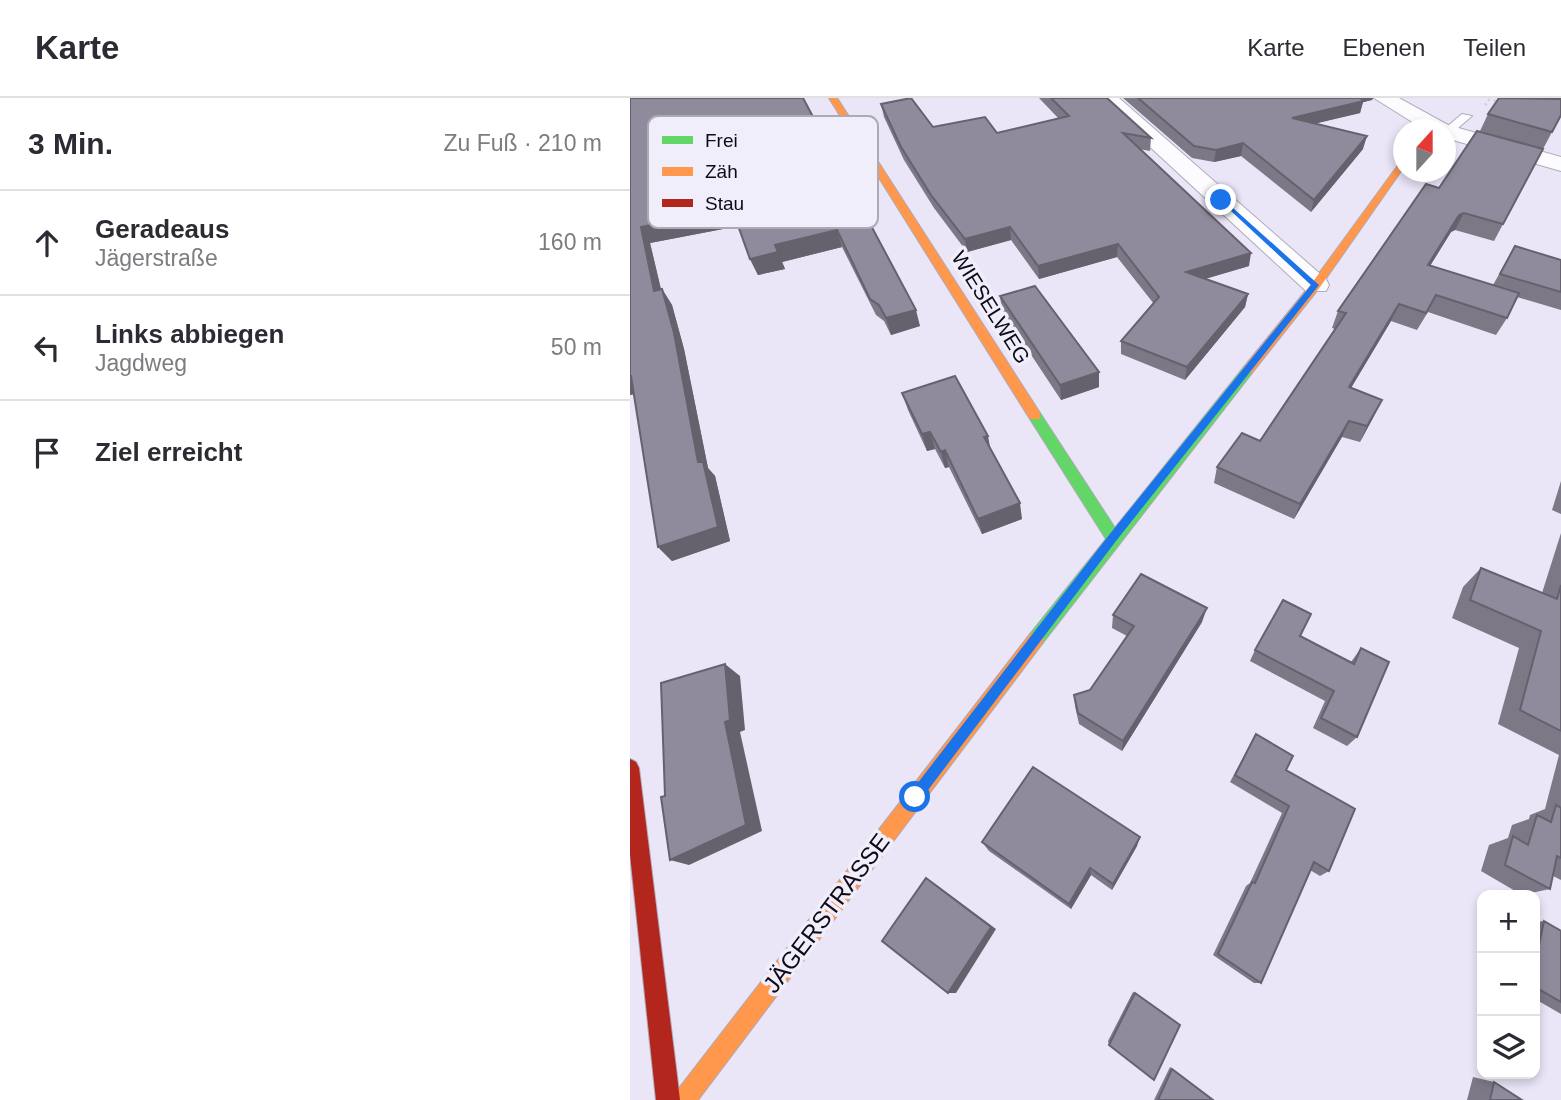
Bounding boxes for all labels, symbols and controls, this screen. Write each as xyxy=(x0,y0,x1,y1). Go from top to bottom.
text: Karte xyxy=(35,29,119,66)
text: Karte xyxy=(1247,34,1305,61)
text: Ebenen xyxy=(1343,34,1425,61)
text: Teilen xyxy=(1463,34,1526,61)
legend xyxy=(648,116,878,228)
north arrow xyxy=(1393,119,1456,182)
text: 3 Min. xyxy=(28,127,113,160)
text: Zu Fuß · 210 m xyxy=(444,130,602,156)
text: Frei xyxy=(705,130,738,151)
text: Zäh xyxy=(705,161,738,182)
route end xyxy=(1205,184,1236,215)
text: Stau xyxy=(705,193,744,214)
text: Geradeaus xyxy=(95,214,229,244)
icon: ahead xyxy=(28,224,66,262)
text: 160 m xyxy=(538,229,602,255)
text: Jägerstraße xyxy=(95,245,218,271)
street label: WIESELWEG xyxy=(947,247,1035,367)
text: Links abbiegen xyxy=(95,319,284,349)
icon: left xyxy=(28,329,66,367)
text: 50 m xyxy=(551,334,602,360)
text: Jagdweg xyxy=(95,350,187,376)
icon: arrive xyxy=(28,434,66,472)
text: Ziel erreicht xyxy=(95,437,242,467)
route start xyxy=(899,781,930,812)
street label: JÄGERSTRASSE xyxy=(757,828,895,998)
map controls xyxy=(1477,890,1540,1079)
button: + xyxy=(1477,890,1540,953)
button: − xyxy=(1477,953,1540,1016)
button: layers xyxy=(1477,1016,1540,1079)

